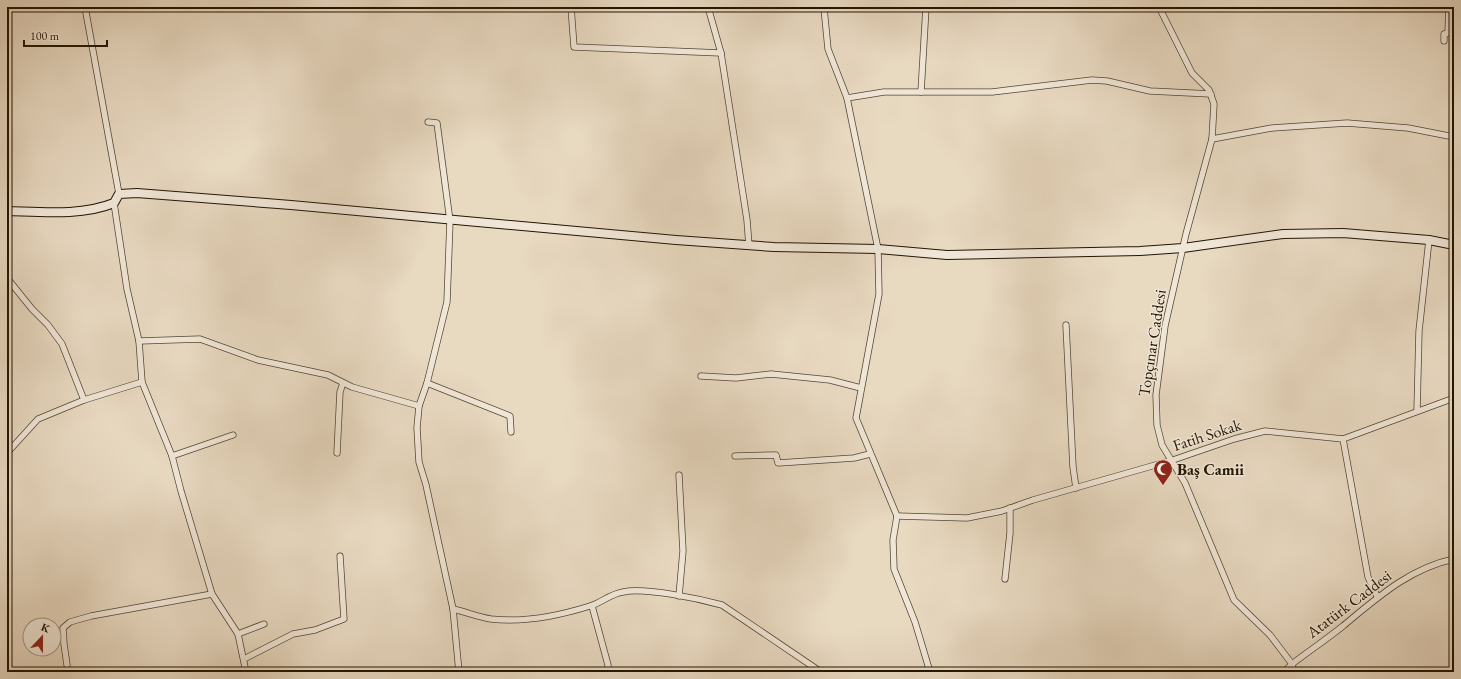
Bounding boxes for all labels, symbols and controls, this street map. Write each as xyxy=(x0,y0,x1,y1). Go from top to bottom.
scale bar xyxy=(24,22,107,48)
text: 100 m xyxy=(30,28,60,44)
street label: Topçınar Caddesi xyxy=(1133,288,1171,398)
street label: Fatih Sokak xyxy=(1170,414,1244,456)
mosque icon: Baş Camii xyxy=(1152,458,1174,486)
place label: Baş Camii xyxy=(1177,459,1244,480)
street label: Atatürk Caddesi xyxy=(1301,565,1396,643)
north arrow xyxy=(22,617,62,657)
text: K xyxy=(39,620,53,636)

